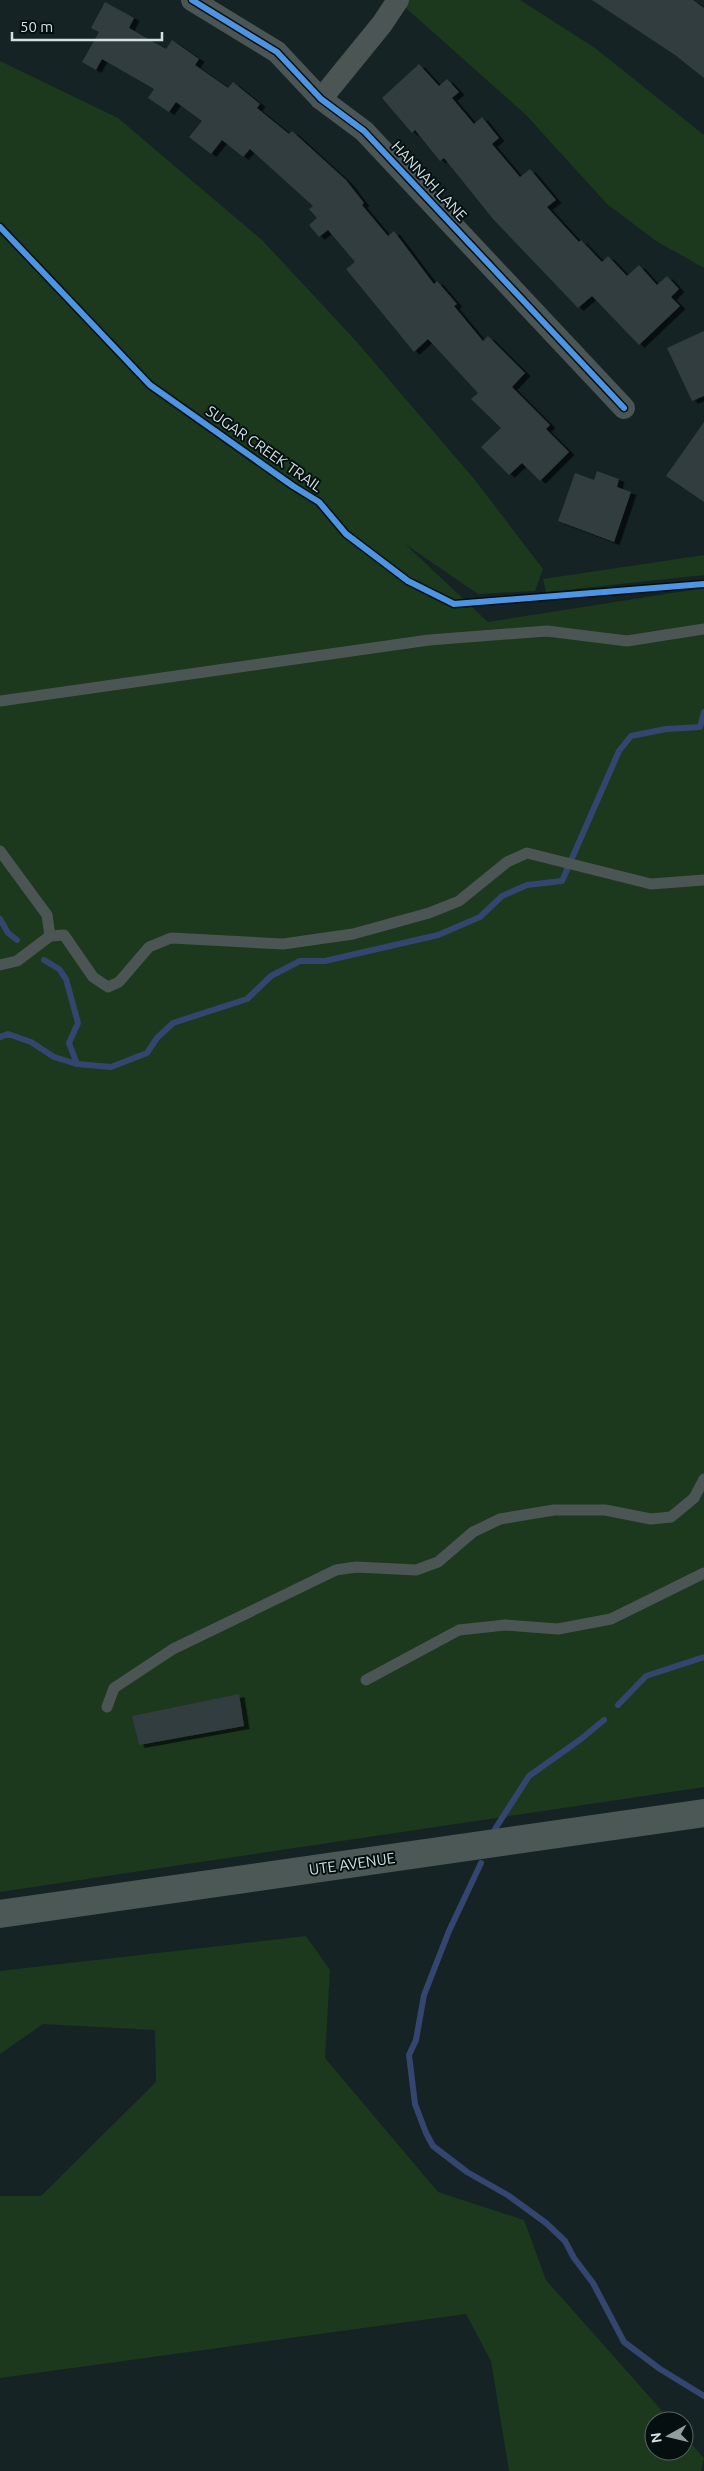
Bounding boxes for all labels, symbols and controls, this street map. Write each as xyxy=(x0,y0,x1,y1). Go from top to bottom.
scale bar xyxy=(12,10,162,42)
text: 50 m xyxy=(20,18,53,35)
street label: HANNAH LANE xyxy=(388,137,470,224)
street label: SUGAR CREEK TRAIL xyxy=(203,402,326,495)
street label: UTE AVENUE xyxy=(308,1849,396,1878)
north arrow xyxy=(644,2411,694,2461)
text: N xyxy=(647,2432,665,2444)

